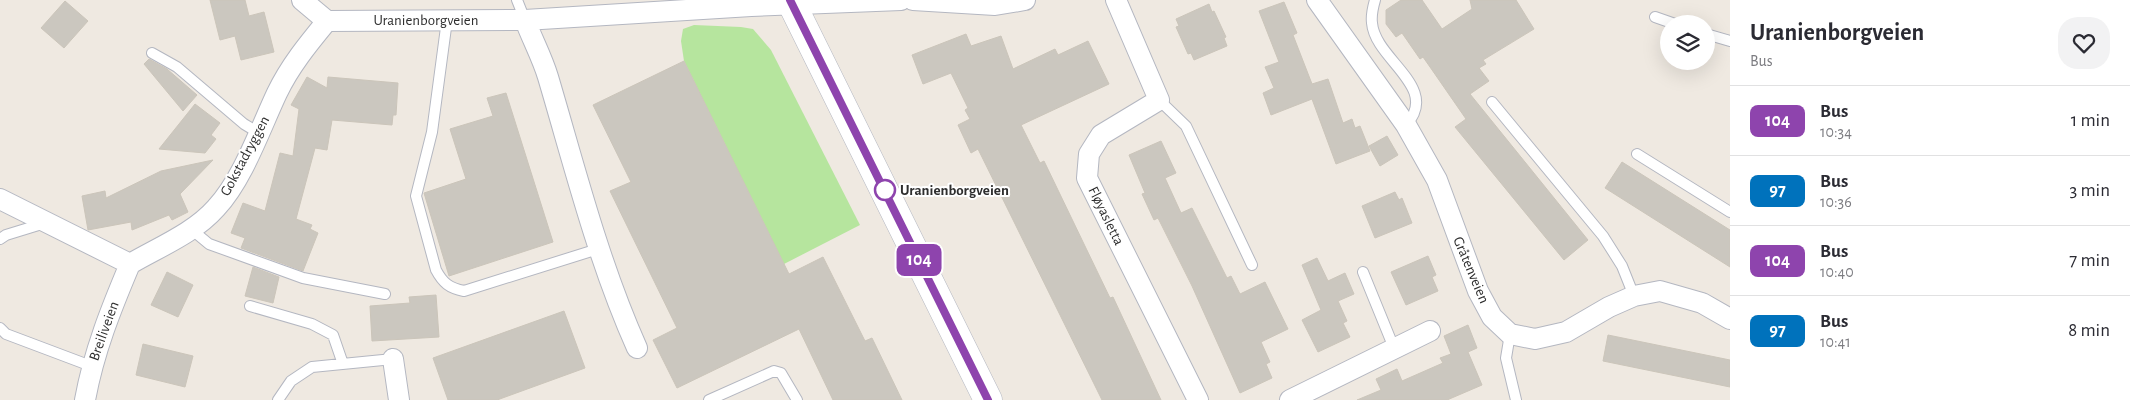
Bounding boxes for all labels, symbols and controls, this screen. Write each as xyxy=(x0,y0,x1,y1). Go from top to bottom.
street label: Uranienborgveien xyxy=(373,13,479,28)
map controls xyxy=(1660,15,1715,70)
button: layers xyxy=(1660,15,1715,70)
button: heart xyxy=(2058,17,2110,69)
text: Uranienborgveien xyxy=(1750,21,1924,45)
text: Bus xyxy=(1750,53,1773,69)
text: Bus xyxy=(1820,102,1848,121)
text: 1 min xyxy=(2071,111,2110,130)
text: 104 xyxy=(1765,112,1790,130)
street label: Gokstadryggen xyxy=(218,113,272,199)
text: 10:34 xyxy=(1820,124,1852,140)
text: Bus xyxy=(1820,172,1848,191)
marker: Uranienborgveien xyxy=(874,179,896,201)
text: 3 min xyxy=(2069,181,2110,200)
text: 97 xyxy=(1769,182,1786,200)
place label: Uranienborgveien xyxy=(900,183,1009,198)
street label: Fløyasletta xyxy=(1085,184,1127,248)
text: 10:36 xyxy=(1820,194,1852,210)
street label: Gråtenveien xyxy=(1450,235,1492,305)
text: Bus xyxy=(1820,242,1848,261)
line badge: 104 xyxy=(890,244,948,276)
text: 104 xyxy=(907,251,931,269)
text: 7 min xyxy=(2069,251,2110,270)
text: 104 xyxy=(1765,252,1790,270)
text: 10:40 xyxy=(1820,264,1854,280)
street label: Breiliveien xyxy=(86,299,122,363)
text: Bus xyxy=(1820,312,1848,331)
text: 8 min xyxy=(2068,321,2110,340)
text: 97 xyxy=(1769,322,1786,340)
text: 10:41 xyxy=(1820,334,1851,350)

